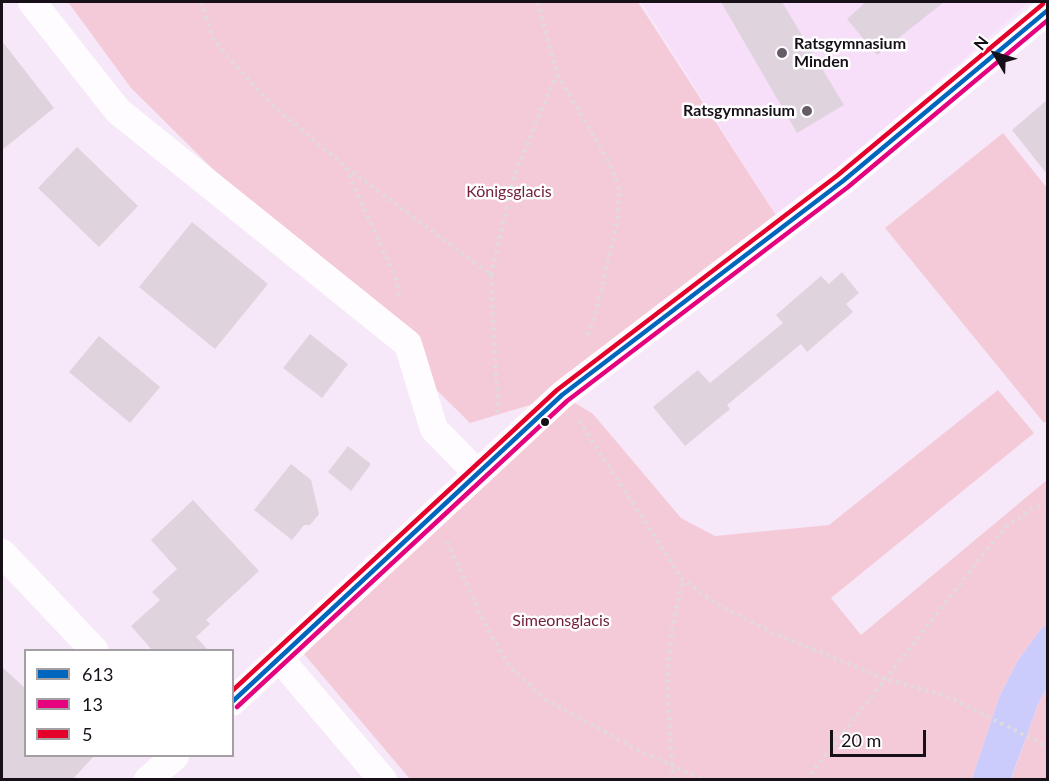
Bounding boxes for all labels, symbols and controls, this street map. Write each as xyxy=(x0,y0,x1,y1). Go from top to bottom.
north arrow xyxy=(965,24,1025,84)
text: N xyxy=(969,32,992,53)
place label: Ratsgymnasium Minden xyxy=(794,34,906,72)
marker: Ratsgymnasium Minden xyxy=(775,46,789,60)
place label: Ratsgymnasium xyxy=(683,101,795,121)
marker: Ratsgymnasium xyxy=(800,104,814,118)
park label: Königsglacis xyxy=(466,182,552,202)
unlabelled marker xyxy=(539,416,551,428)
park label: Simeonsglacis xyxy=(512,611,610,631)
legend xyxy=(24,649,234,757)
text: 613 xyxy=(82,663,113,685)
text: 13 xyxy=(82,693,103,715)
scale bar xyxy=(833,718,929,756)
text: 5 xyxy=(82,723,92,745)
text: 20 m xyxy=(841,729,881,751)

